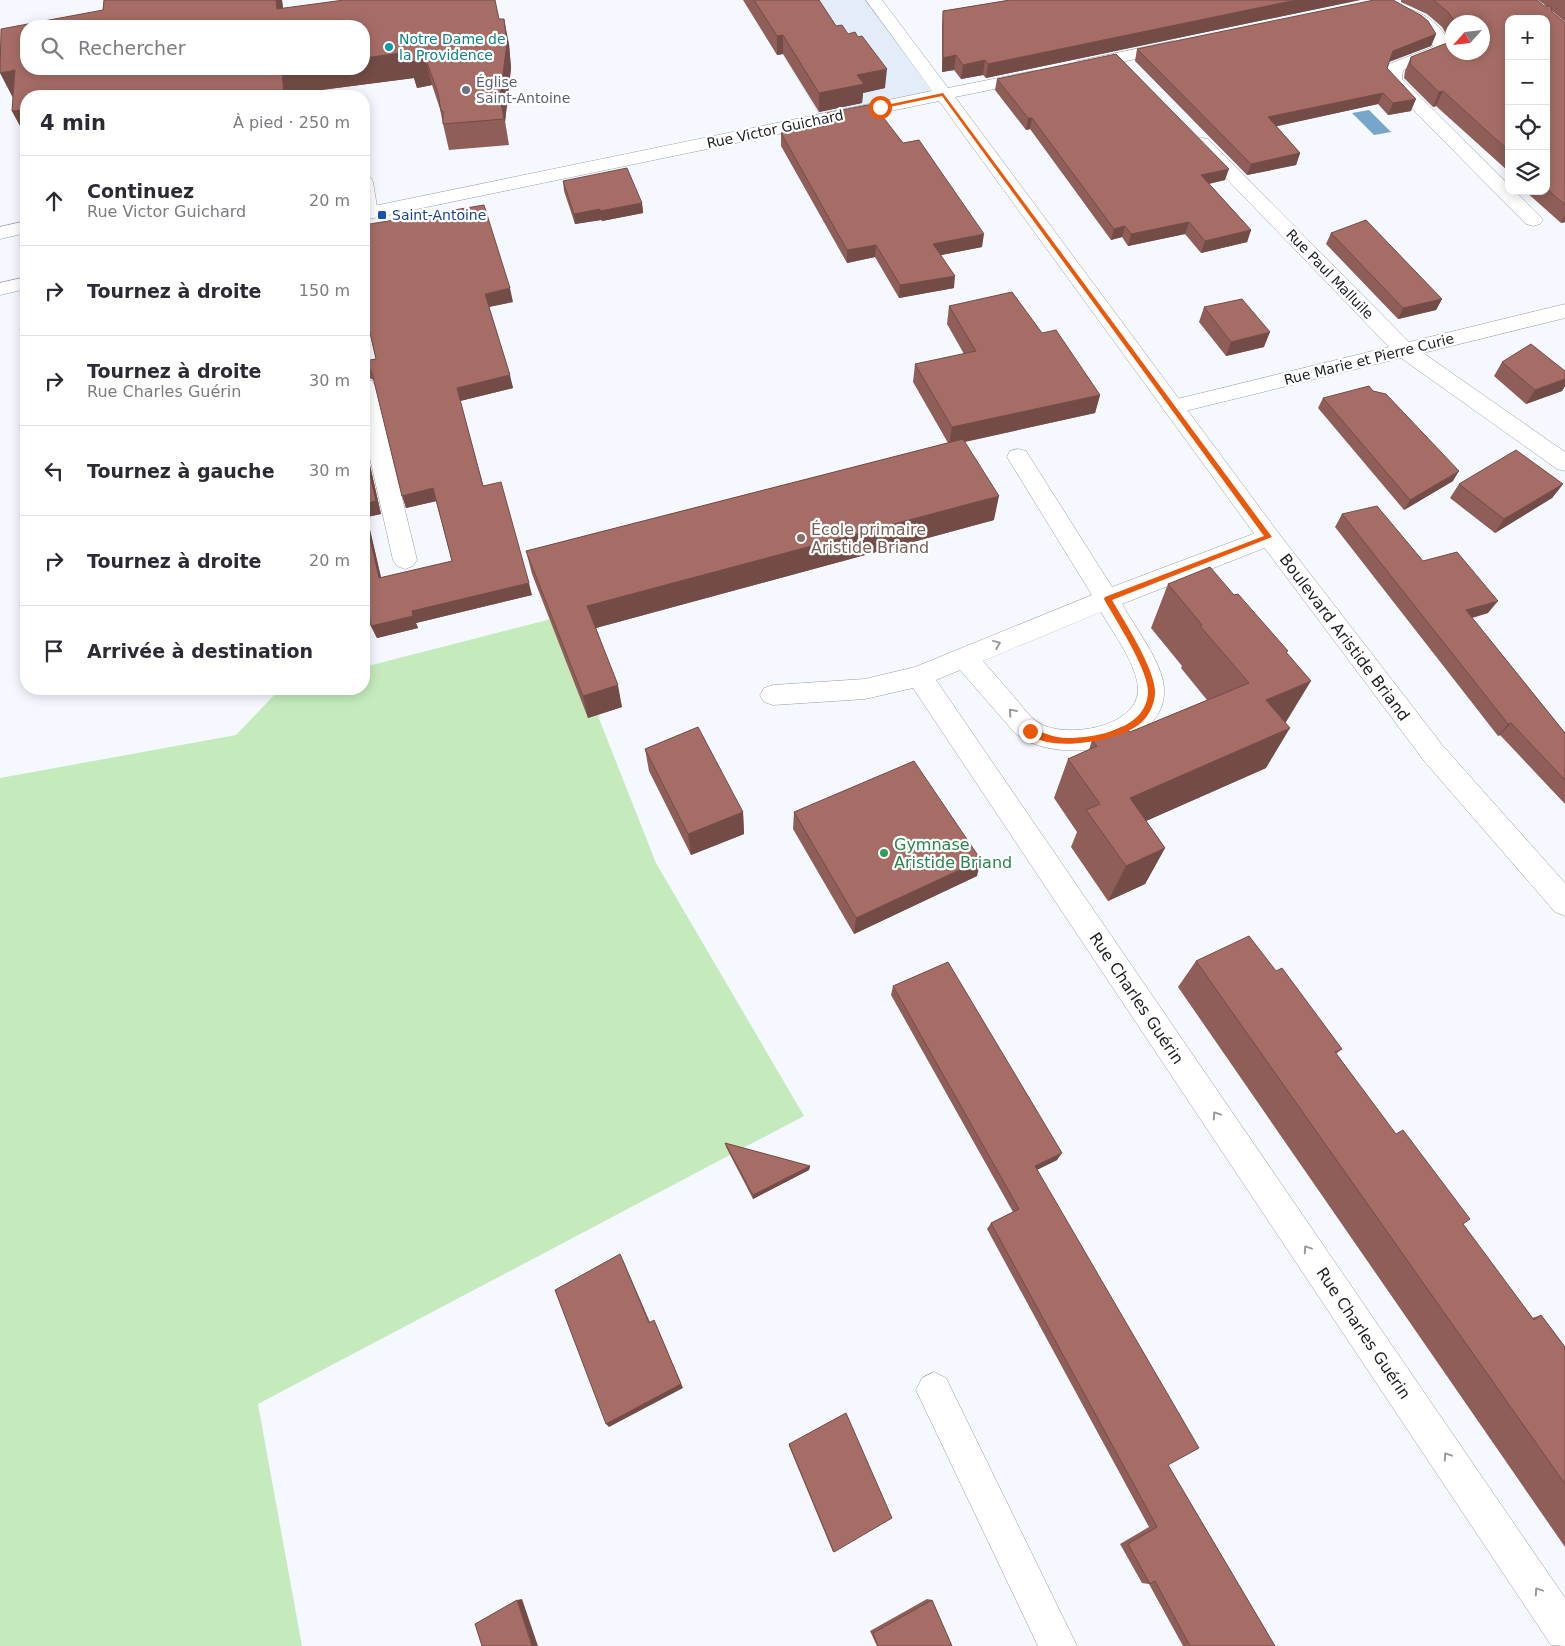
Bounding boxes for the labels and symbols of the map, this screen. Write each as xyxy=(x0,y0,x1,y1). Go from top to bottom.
north arrow xyxy=(1445,15,1490,60)
place label: Notre Dame de la Providence xyxy=(399,31,506,63)
marker: Notre Dame de la Providence xyxy=(383,41,395,53)
place label: Église Saint-Antoine xyxy=(476,74,570,106)
marker: Église Saint-Antoine xyxy=(460,84,472,96)
route start xyxy=(869,96,892,119)
street label: Rue Victor Guichard xyxy=(705,107,845,151)
place label: Saint-Antoine xyxy=(392,207,486,223)
marker: Saint-Antoine xyxy=(376,209,388,221)
street label: Rue Paul Malluile xyxy=(1283,226,1377,322)
street label: Rue Marie et Pierre Curie xyxy=(1282,330,1456,388)
place label: École primaire Aristide Briand xyxy=(811,520,929,557)
marker: École primaire Aristide Briand xyxy=(795,532,807,544)
street label: Boulevard Aristide Briand xyxy=(1276,550,1414,725)
one-way arrow xyxy=(992,640,1001,651)
one-way arrow xyxy=(1009,708,1018,717)
route end xyxy=(1019,720,1042,743)
place label: Gymnase Aristide Briand xyxy=(894,835,1012,872)
marker: Gymnase Aristide Briand xyxy=(878,847,890,859)
street label: Rue Charles Guérin xyxy=(1086,929,1188,1068)
one-way arrow xyxy=(1213,1111,1222,1120)
one-way arrow xyxy=(1304,1245,1313,1255)
street label: Rue Charles Guérin xyxy=(1313,1264,1415,1403)
one-way arrow xyxy=(1444,1452,1453,1462)
one-way arrow xyxy=(1535,1587,1544,1597)

